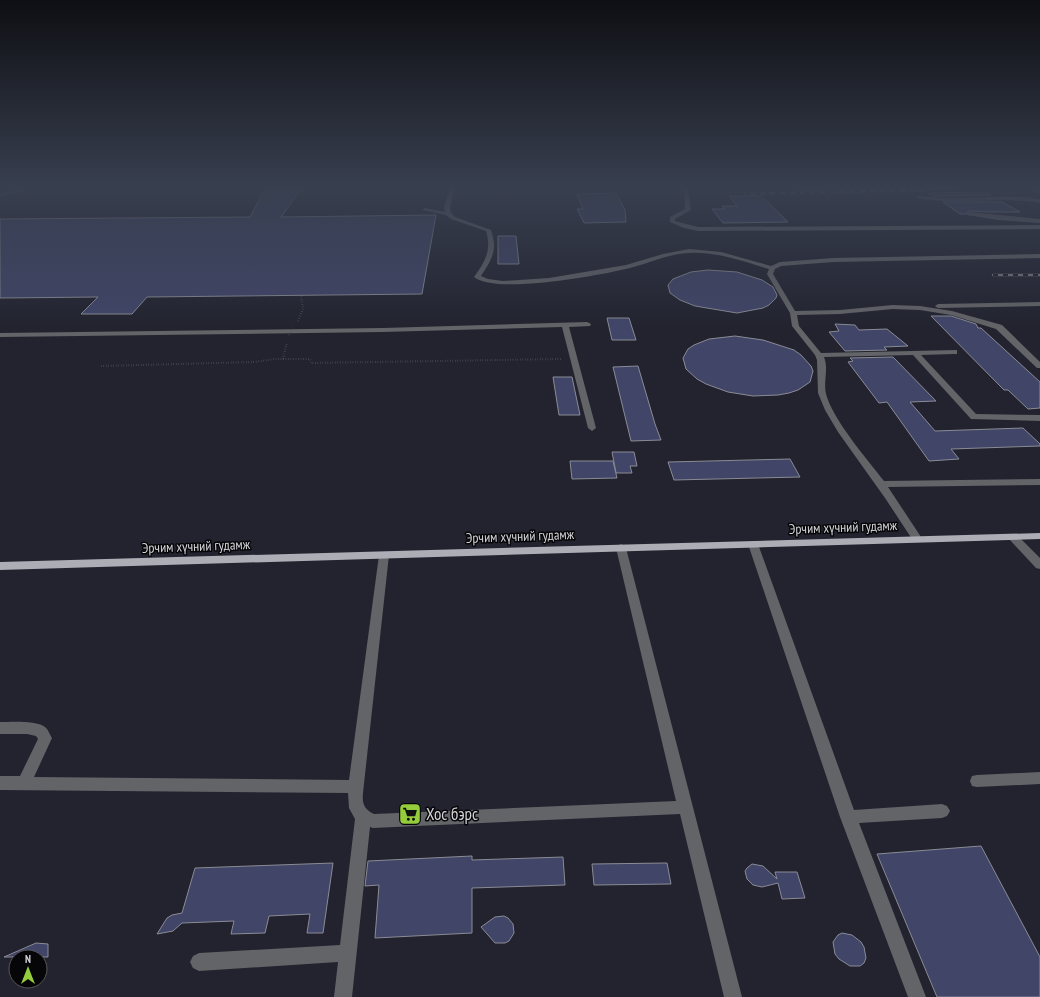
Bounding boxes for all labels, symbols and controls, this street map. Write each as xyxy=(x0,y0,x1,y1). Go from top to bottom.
street label: Эрчим хүчний гудамж xyxy=(789,516,898,538)
street label: Эрчим хүчний гудамж xyxy=(466,525,575,547)
street label: Эрчим хүчний гудамж xyxy=(142,535,251,557)
supermarket icon: Хос бэрс xyxy=(397,801,423,827)
place label: Хос бэрс xyxy=(426,803,478,825)
north arrow xyxy=(8,949,48,989)
text: N xyxy=(25,952,31,966)

